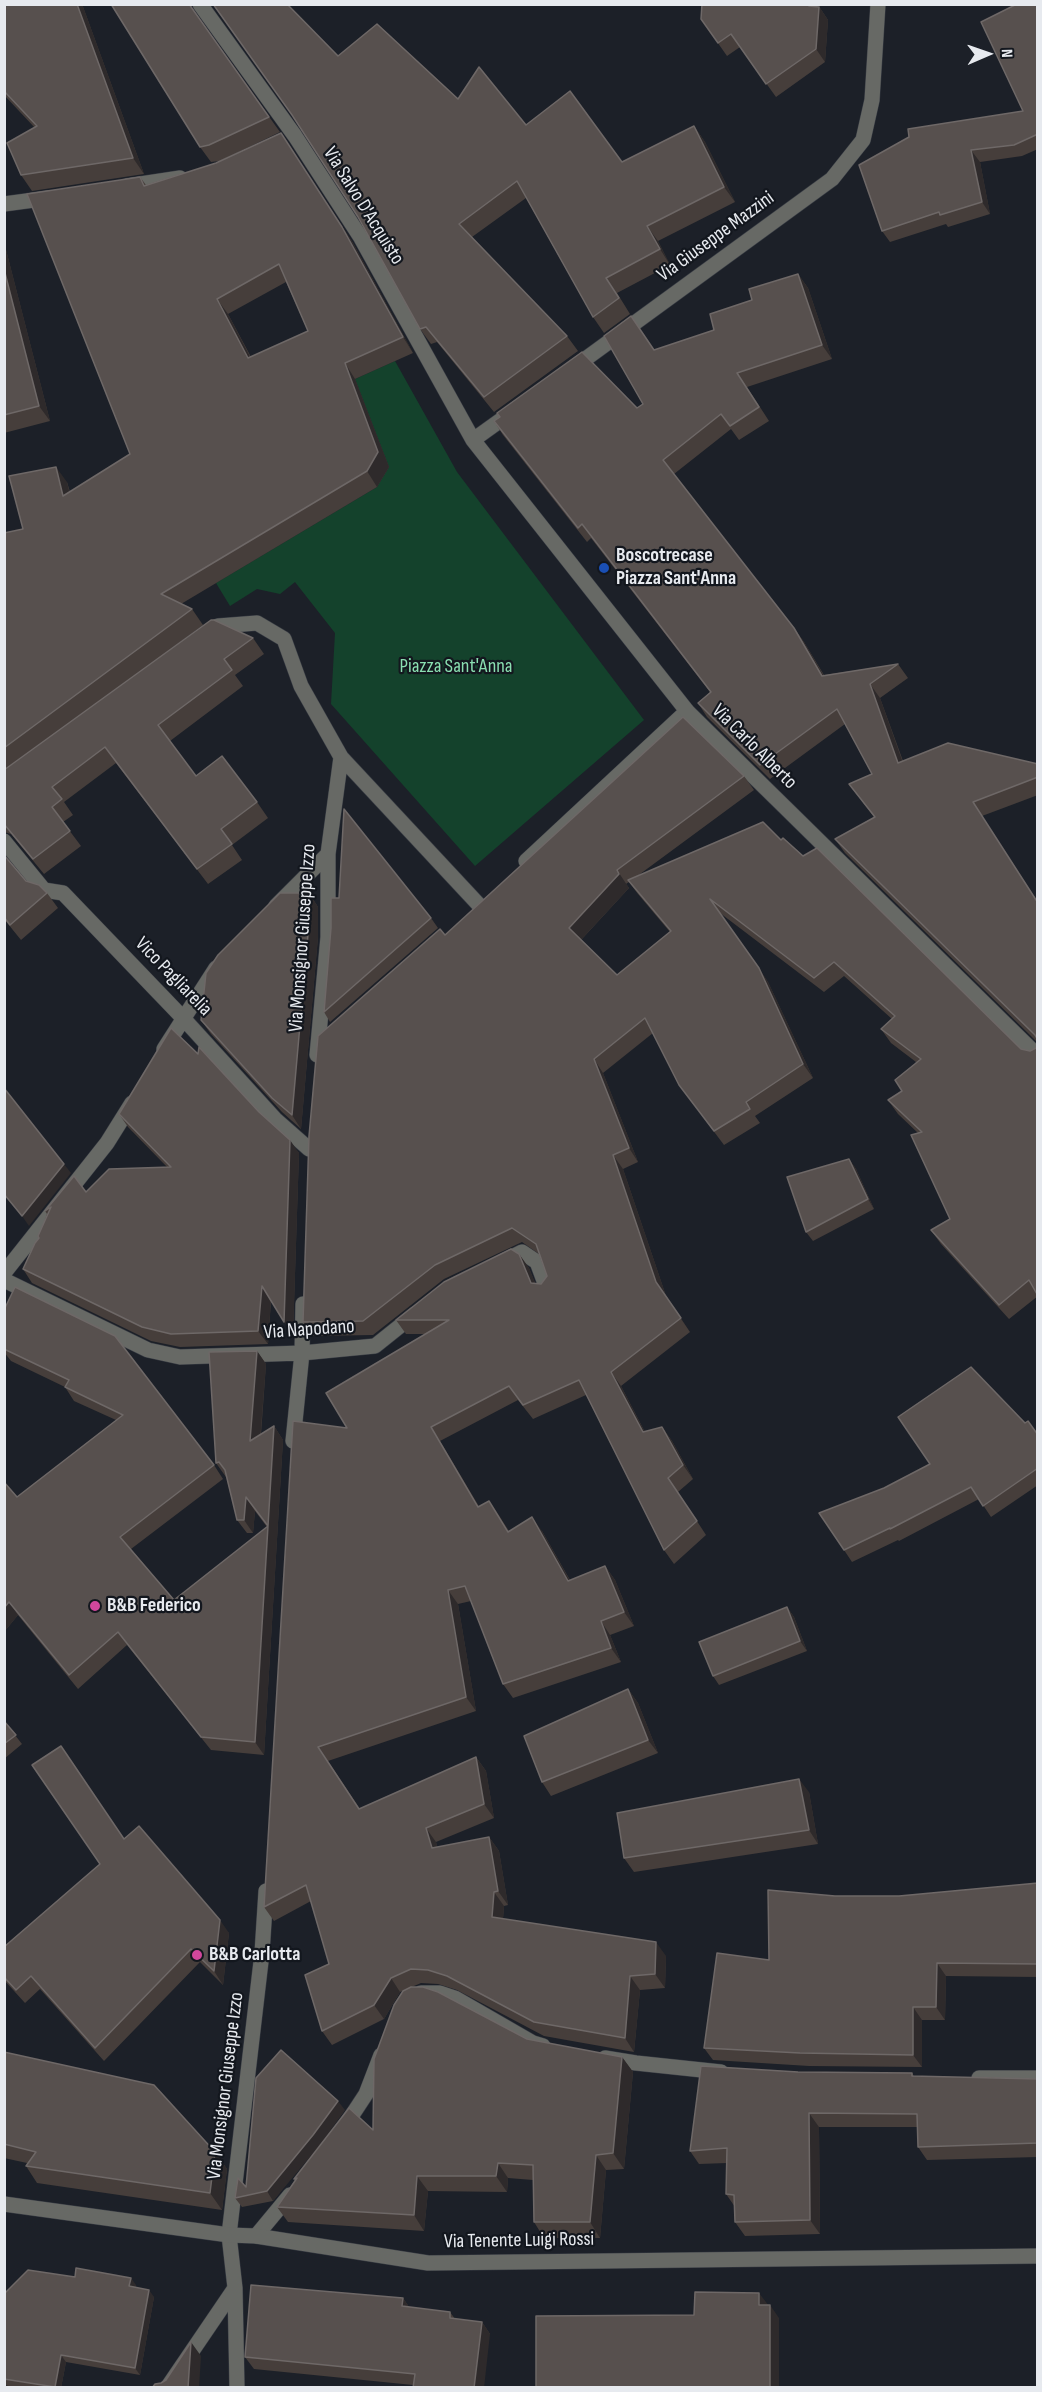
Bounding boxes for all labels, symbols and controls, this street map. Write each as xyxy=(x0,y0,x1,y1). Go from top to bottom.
north arrow xyxy=(958,24,1018,84)
text: N xyxy=(997,49,1016,58)
street label: Via Salvo D'Acquisto xyxy=(317,143,409,269)
street label: Via Giuseppe Mazzini xyxy=(653,187,779,287)
place label: Boscotrecase Piazza Sant'Anna xyxy=(616,544,736,591)
marker: Boscotrecase Piazza Sant'Anna xyxy=(597,561,611,575)
park label: Piazza Sant'Anna xyxy=(399,655,513,679)
street label: Via Carlo Alberto xyxy=(706,699,802,795)
street label: Via Monsignor Giuseppe Izzo xyxy=(284,843,322,1033)
street label: Vico Pagliarelia xyxy=(129,932,217,1022)
street label: Via Napodano xyxy=(263,1315,355,1345)
place label: B&B Federico xyxy=(107,1594,201,1618)
marker: B&B Federico xyxy=(88,1599,102,1613)
place label: B&B Carlotta xyxy=(209,1943,300,1967)
marker: B&B Carlotta xyxy=(190,1948,204,1962)
street label: Via Monsignor Giuseppe Izzo xyxy=(203,1991,249,2181)
street label: Via Tenente Luigi Rossi xyxy=(444,2228,594,2254)

